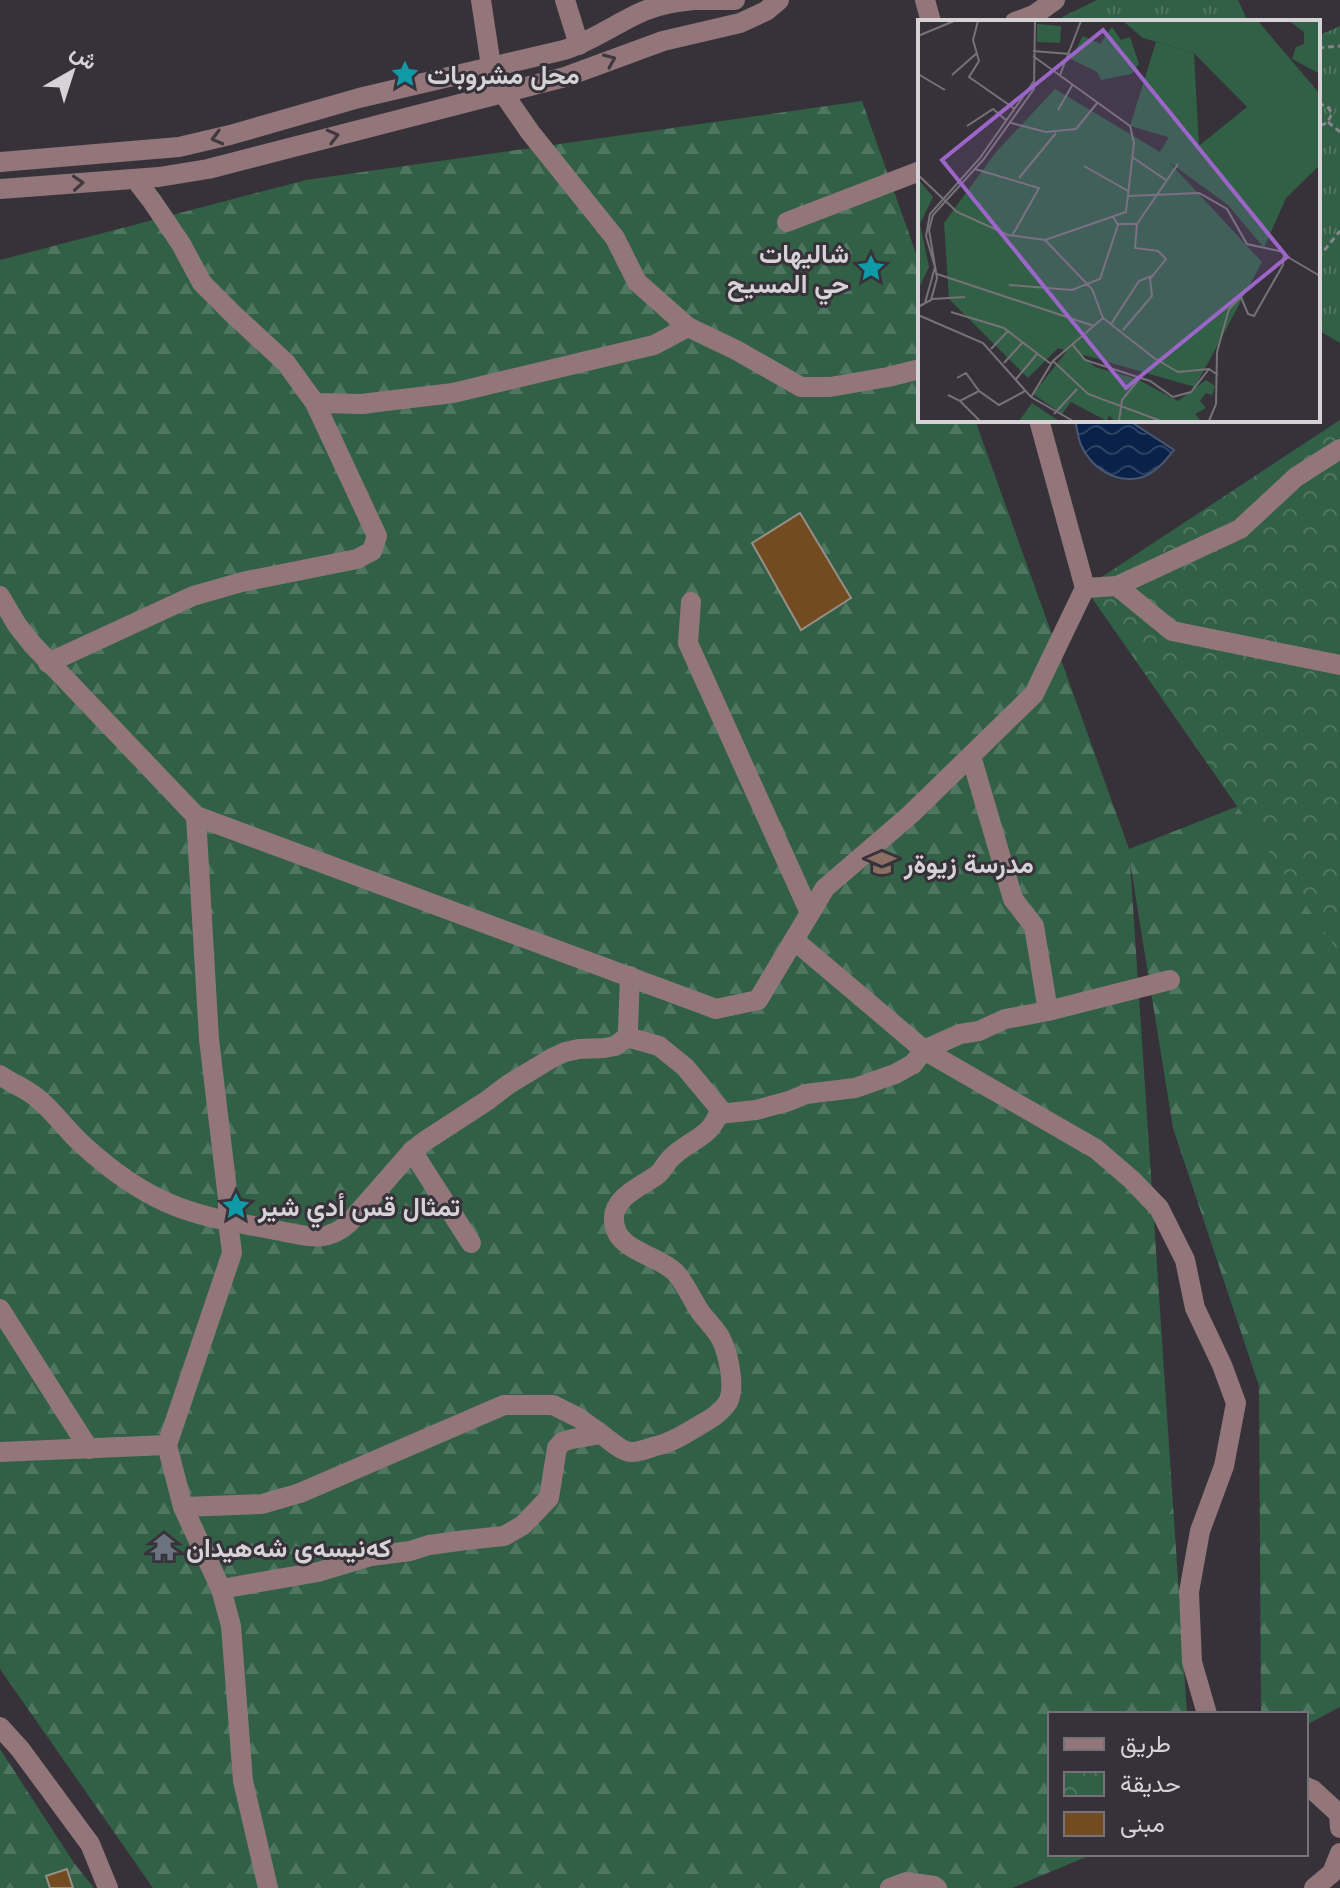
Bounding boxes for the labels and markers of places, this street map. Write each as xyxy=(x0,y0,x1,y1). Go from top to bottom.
place label: محل مشروبات xyxy=(427,56,580,92)
place icon: محل مشروبات xyxy=(390,59,420,89)
place label: شاليهات حي المسيح xyxy=(727,235,849,306)
place icon: شاليهات حي المسيح xyxy=(856,253,886,283)
place label: مدرسة زيوةر xyxy=(903,845,1034,881)
school or university icon: مدرسة زيوةر xyxy=(867,848,897,878)
place label: تمثال قس أدي شير xyxy=(257,1188,460,1229)
place icon: تمثال قس أدي شير xyxy=(221,1191,251,1221)
place label: کەنیسەی شەهیدان xyxy=(186,1529,392,1565)
temple icon: کەنیسەی شەهیدان xyxy=(149,1532,179,1562)

